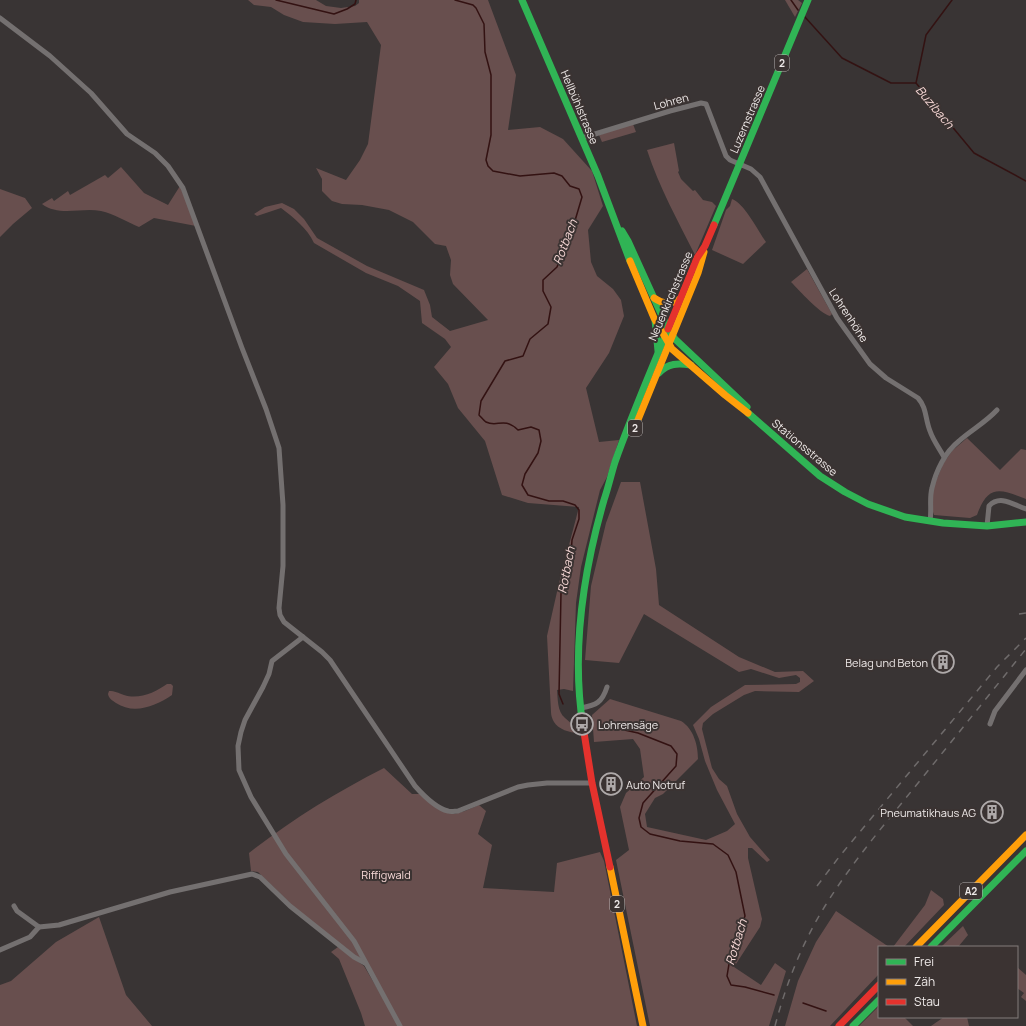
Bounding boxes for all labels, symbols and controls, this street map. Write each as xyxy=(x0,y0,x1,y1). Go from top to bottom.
road number: 2 xyxy=(775,55,789,71)
street label: Hellbühlstrasse xyxy=(558,68,603,147)
street label: Luzernstrasse xyxy=(726,82,768,155)
water label: Buzibach xyxy=(912,82,959,133)
street label: Lohren xyxy=(652,89,690,113)
water label: Rotbach xyxy=(549,216,582,267)
street label: Neuenkirchstrasse xyxy=(644,248,696,343)
street label: Lohrenhöhe xyxy=(826,285,872,345)
street label: Stationsstrasse xyxy=(769,415,841,479)
road number: 2 xyxy=(628,420,642,436)
water label: Rotbach xyxy=(553,544,579,595)
building icon: Belag und Beton xyxy=(930,649,956,675)
place label: Belag und Beton xyxy=(845,655,928,670)
bus stop icon: Lohrensäge xyxy=(569,711,595,737)
place label: Lohrensäge xyxy=(598,717,659,732)
building icon: Auto Notruf xyxy=(598,771,624,797)
place label: Auto Notruf xyxy=(626,777,685,792)
building icon: Pneumatikhaus AG xyxy=(979,799,1005,825)
place label: Pneumatikhaus AG xyxy=(880,805,976,820)
park label: Riffigwald xyxy=(361,867,411,882)
road number: A2 xyxy=(960,883,982,899)
road number: 2 xyxy=(610,896,624,912)
water label: Rotbach xyxy=(721,916,751,967)
legend xyxy=(878,946,1018,1018)
text: Frei xyxy=(914,953,934,970)
text: Zäh xyxy=(914,973,935,990)
text: Stau xyxy=(914,993,940,1010)

